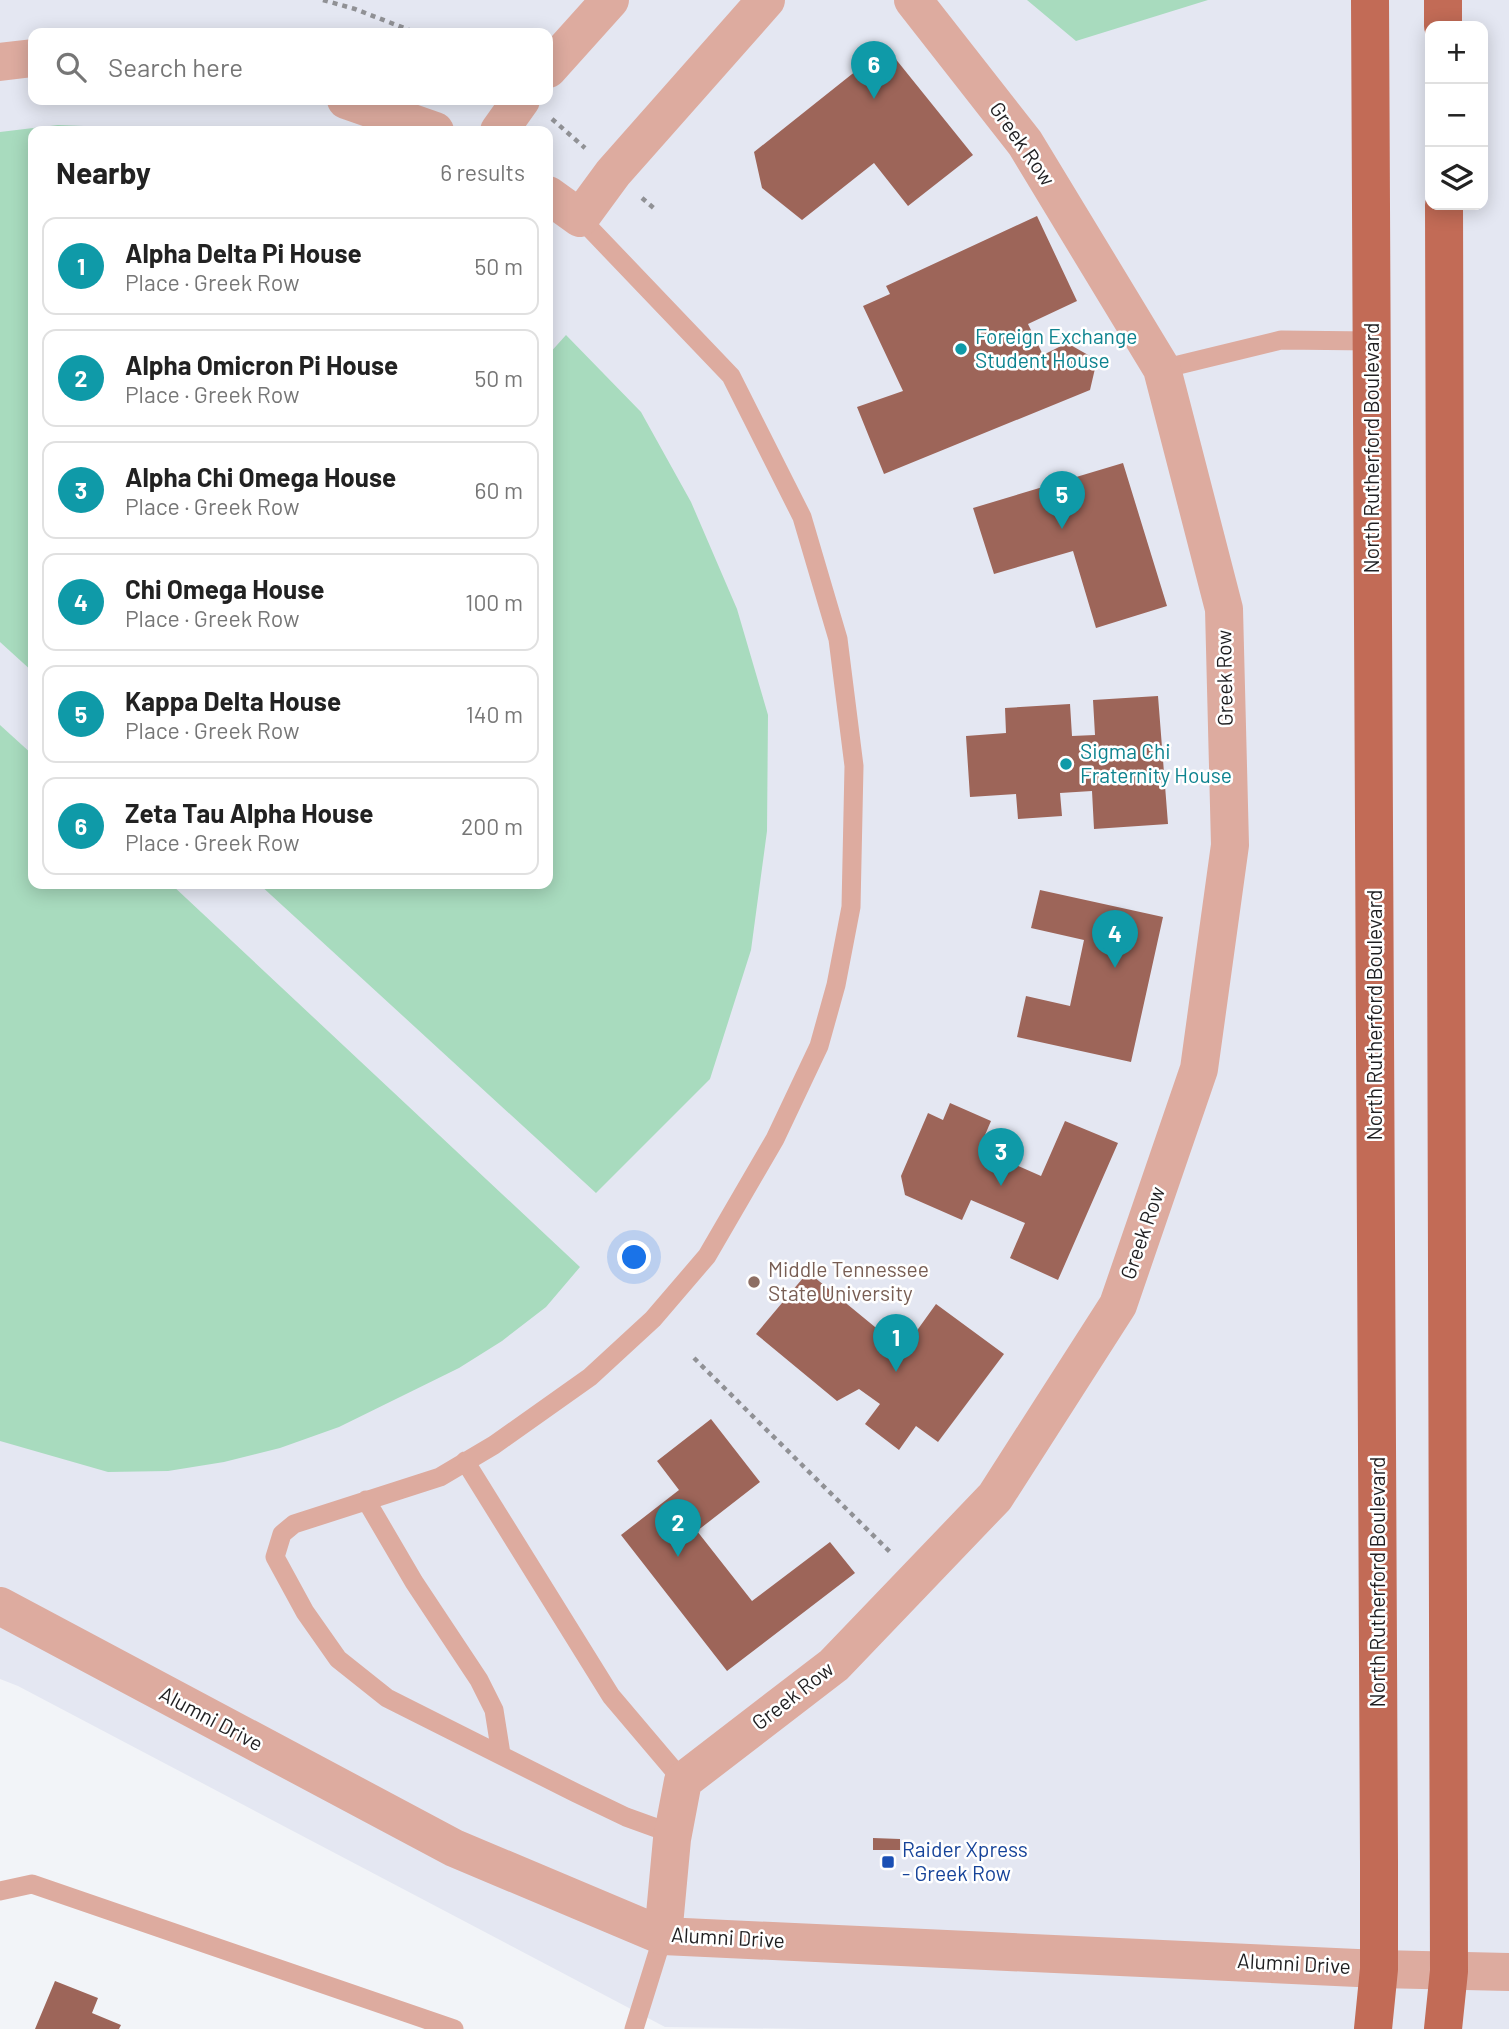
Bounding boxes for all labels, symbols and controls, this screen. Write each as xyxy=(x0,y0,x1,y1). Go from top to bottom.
map controls xyxy=(1425,21,1488,210)
button: + xyxy=(1425,21,1488,84)
search box xyxy=(28,28,553,105)
pin: 6 xyxy=(851,41,897,99)
icon: search xyxy=(52,48,90,86)
text: Search here xyxy=(108,51,243,82)
button: − xyxy=(1425,84,1488,147)
street label: Greek Row xyxy=(985,96,1061,190)
button: layers xyxy=(1425,147,1488,210)
text: Nearby xyxy=(56,154,151,190)
text: 6 results xyxy=(440,158,525,186)
text: Alpha Delta Pi House xyxy=(125,237,362,268)
text: 1 xyxy=(77,252,85,280)
text: 50 m xyxy=(475,252,523,280)
text: Place · Greek Row xyxy=(125,268,300,296)
street label: North Rutherford Boulevard xyxy=(1358,322,1383,574)
place label: Foreign Exchange Student House xyxy=(975,323,1137,372)
marker: Foreign Exchange Student House xyxy=(953,341,969,357)
text: Alpha Omicron Pi House xyxy=(125,349,398,380)
text: 2 xyxy=(75,364,87,392)
text: 50 m xyxy=(475,364,523,392)
text: Place · Greek Row xyxy=(125,380,300,408)
text: Alpha Chi Omega House xyxy=(125,461,396,492)
pin: 5 xyxy=(1039,471,1085,529)
text: 3 xyxy=(75,476,87,504)
text: 60 m xyxy=(475,476,523,504)
text: Place · Greek Row xyxy=(125,492,300,520)
text: Chi Omega House xyxy=(125,573,324,604)
text: 4 xyxy=(74,588,88,616)
text: 100 m xyxy=(465,588,523,616)
text: Place · Greek Row xyxy=(125,604,300,632)
street label: Greek Row xyxy=(1210,630,1237,726)
text: Kappa Delta House xyxy=(125,685,341,716)
text: 5 xyxy=(75,700,87,728)
text: 140 m xyxy=(466,700,523,728)
text: Place · Greek Row xyxy=(125,716,300,744)
place label: Sigma Chi Fraternity House xyxy=(1080,738,1232,787)
marker: Sigma Chi Fraternity House xyxy=(1058,756,1074,772)
text: Zeta Tau Alpha House xyxy=(125,797,373,828)
text: 6 xyxy=(75,812,87,840)
text: 200 m xyxy=(461,812,523,840)
text: Place · Greek Row xyxy=(125,828,300,856)
street label: North Rutherford Boulevard xyxy=(1361,889,1386,1141)
pin: 4 xyxy=(1092,910,1138,968)
pin: 3 xyxy=(978,1128,1024,1186)
street label: Greek Row xyxy=(1114,1183,1169,1282)
your location xyxy=(617,1240,651,1274)
place label: Middle Tennessee State University xyxy=(768,1256,929,1305)
marker: Middle Tennessee State University xyxy=(746,1274,762,1290)
pin: 1 xyxy=(873,1314,919,1372)
street label: North Rutherford Boulevard xyxy=(1364,1456,1389,1708)
pin: 2 xyxy=(655,1499,701,1557)
street label: Greek Row xyxy=(746,1655,838,1734)
street label: Alumni Drive xyxy=(156,1680,268,1755)
place label: Raider Xpress - Greek Row xyxy=(902,1836,1028,1885)
marker: Raider Xpress - Greek Row xyxy=(880,1854,896,1870)
street label: Alumni Drive xyxy=(671,1921,786,1952)
street label: Alumni Drive xyxy=(1237,1947,1352,1978)

